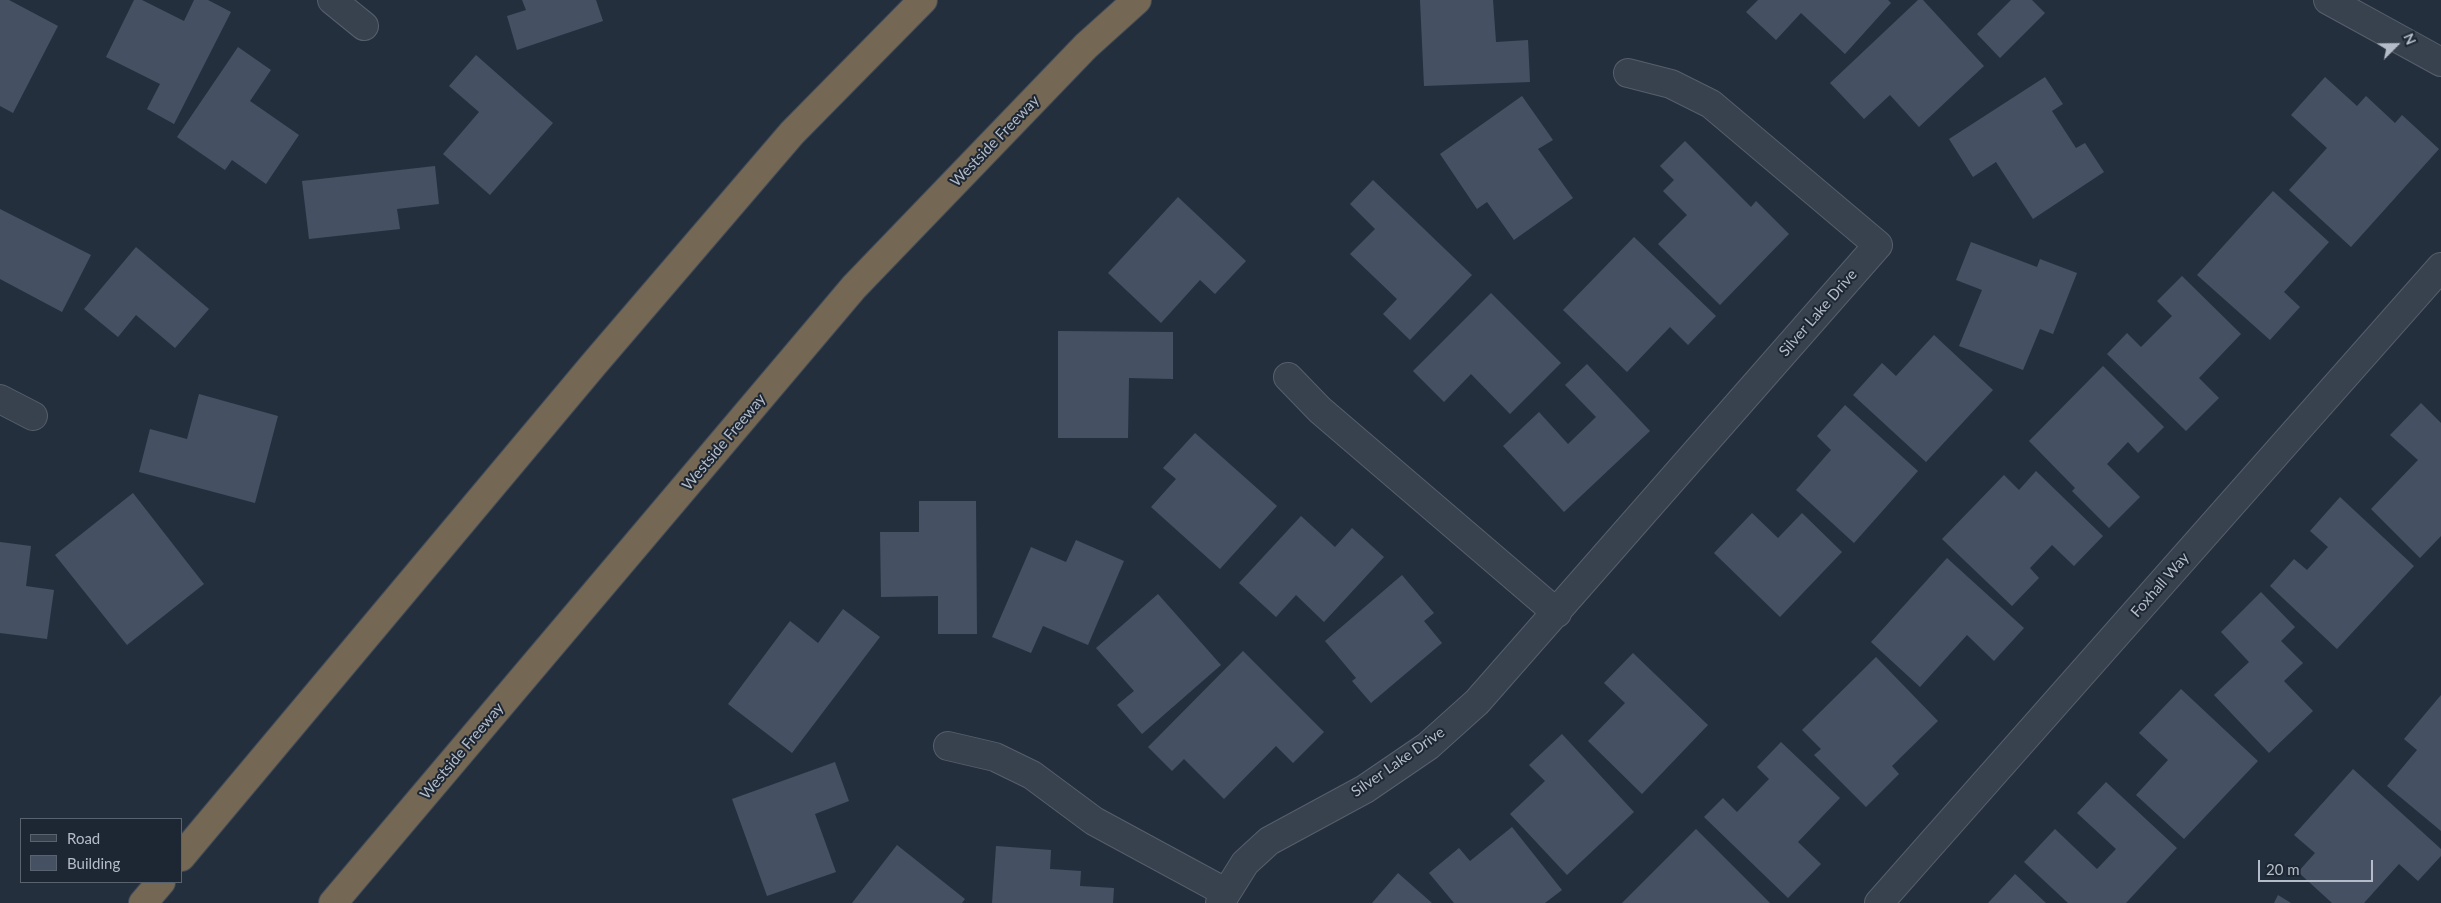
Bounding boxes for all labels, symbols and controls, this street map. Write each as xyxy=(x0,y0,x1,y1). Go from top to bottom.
north arrow xyxy=(2371,20,2421,70)
text: N xyxy=(2400,31,2420,47)
street label: Westside Freeway xyxy=(947,92,1043,190)
street label: Silver Lake Drive xyxy=(1775,266,1861,360)
street label: Westside Freeway xyxy=(678,390,770,494)
street label: Foxhall Way xyxy=(2127,549,2193,621)
street label: Westside Freeway xyxy=(416,699,508,803)
street label: Silver Lake Drive xyxy=(1348,723,1448,801)
legend xyxy=(20,818,182,883)
text: Road xyxy=(67,829,100,847)
scale bar xyxy=(2261,850,2376,882)
text: Building xyxy=(67,854,120,872)
text: 20 m xyxy=(2266,860,2300,878)

